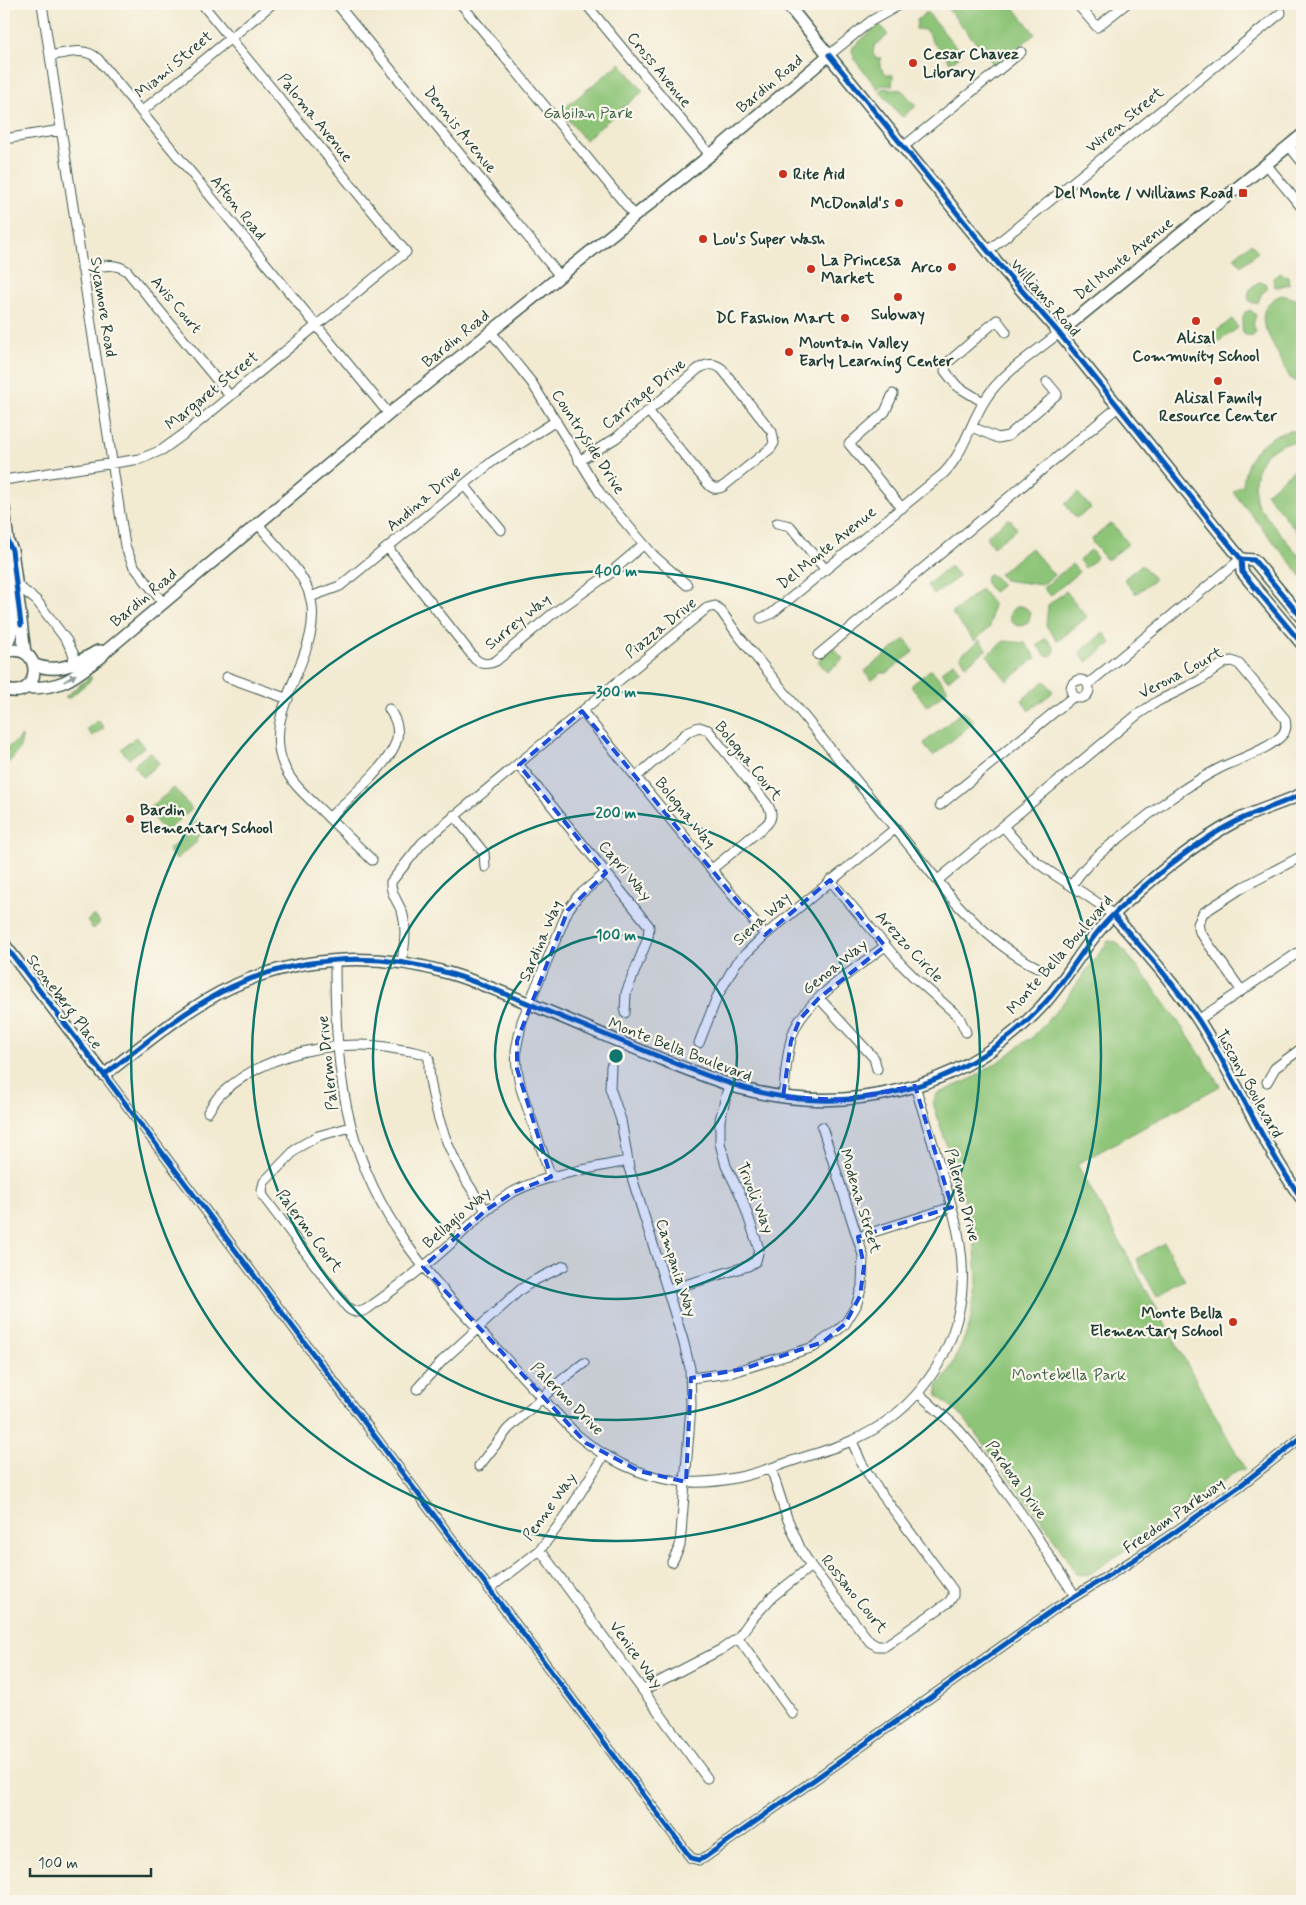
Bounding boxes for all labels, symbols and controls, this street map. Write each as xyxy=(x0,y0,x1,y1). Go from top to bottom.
street label: Miami Street xyxy=(131,26,218,104)
street label: Cross Avenue xyxy=(622,28,696,112)
place label: Cesar Chavez Library xyxy=(923,44,1019,83)
street label: Bardin Road xyxy=(732,50,808,118)
marker: Cesar Chavez Library xyxy=(907,57,919,69)
street label: Paloma Avenue xyxy=(273,69,358,167)
street label: Dennis Avenue xyxy=(418,82,502,178)
street label: Wiren Street xyxy=(1082,82,1169,158)
park label: Gabilan Park xyxy=(543,103,633,124)
place label: Rite Aid xyxy=(793,164,845,185)
marker: Rite Aid xyxy=(777,168,789,180)
street label: Afton Road xyxy=(205,171,271,245)
place label: Del Monte / Williams Road xyxy=(1053,183,1233,204)
marker: Del Monte / Williams Road xyxy=(1237,187,1249,199)
place label: McDonald's xyxy=(810,193,890,214)
marker: McDonald's xyxy=(893,197,905,209)
street label: Del Monte Avenue xyxy=(1070,212,1178,305)
place label: Lou's Super Wash xyxy=(713,229,825,250)
marker: Lou's Super Wash xyxy=(697,233,709,245)
place label: La Princesa Market xyxy=(821,250,901,289)
street label: Sycamore Road xyxy=(85,255,121,359)
street label: Williams Road xyxy=(1005,255,1085,341)
place label: Arco xyxy=(911,257,942,278)
marker: Arco xyxy=(946,261,958,273)
marker: La Princesa Market xyxy=(805,263,817,275)
street label: Avis Court xyxy=(146,272,206,338)
marker: Subway xyxy=(892,291,904,303)
place label: Subway xyxy=(871,304,925,325)
street label: Bardin Road xyxy=(418,305,494,373)
place label: DC Fashion Mart xyxy=(716,308,836,329)
marker: DC Fashion Mart xyxy=(839,312,851,324)
marker: Alisal Community School xyxy=(1190,315,1202,327)
place label: Alisal Community School xyxy=(1132,328,1260,367)
place label: Mountain Valley Early Learning Center xyxy=(799,333,954,374)
marker: Mountain Valley Early Learning Center xyxy=(783,346,795,358)
street label: Margaret Street xyxy=(161,347,264,436)
street label: Carriage Drive xyxy=(598,353,691,434)
marker: Alisal Family Resource Center xyxy=(1212,375,1224,387)
street label: Countryside Drive xyxy=(546,386,630,498)
place label: Alisal Family Resource Center xyxy=(1159,388,1277,427)
street label: Andina Drive xyxy=(382,462,466,536)
street label: Del Monte Avenue xyxy=(773,501,881,594)
text: 400 m xyxy=(595,562,637,582)
street label: Bardin Road xyxy=(106,564,182,632)
street label: Surrey Way xyxy=(481,589,555,655)
street label: Piazza Drive xyxy=(621,593,701,663)
street label: Verona Court xyxy=(1135,642,1227,704)
one-way arrow xyxy=(64,674,77,683)
text: 300 m xyxy=(596,683,636,703)
street label: Bologna Court xyxy=(709,717,787,806)
street label: Bologna Way xyxy=(649,773,720,854)
place label: Bardin Elementary School xyxy=(140,800,273,839)
text: 200 m xyxy=(596,804,637,824)
marker: Bardin Elementary School xyxy=(124,813,136,825)
street label: Capri Way xyxy=(593,836,657,906)
street label: Siena Way xyxy=(729,888,795,950)
street label: Monte Bella Boulevard xyxy=(1002,891,1118,1019)
street label: Sardina Way xyxy=(514,897,568,985)
street label: Arezzo Circle xyxy=(870,907,948,987)
text: 100 m xyxy=(596,926,636,946)
street label: Genoa Way xyxy=(798,934,872,1000)
street label: Sconeberg Place xyxy=(20,950,107,1054)
street label: Monte Bella Boulevard xyxy=(605,1013,755,1087)
street label: Palermo Drive xyxy=(313,1014,343,1112)
street label: Tuscany Boulevard xyxy=(1210,1026,1288,1142)
centre of rings xyxy=(607,1047,625,1065)
street label: Modena Street xyxy=(834,1146,886,1256)
street label: Palermo Drive xyxy=(939,1146,985,1244)
street label: Trivoli Way xyxy=(731,1159,779,1237)
street label: Bellagio Way xyxy=(418,1183,496,1253)
street label: Palermo Court xyxy=(271,1185,347,1277)
street label: Campania Way xyxy=(650,1216,702,1320)
place label: Monte Bella Elementary School xyxy=(1090,1303,1223,1342)
marker: Monte Bella Elementary School xyxy=(1227,1316,1239,1328)
street label: Palermo Drive xyxy=(526,1358,608,1440)
park label: Montebella Park xyxy=(1012,1365,1126,1386)
street label: Pardova Drive xyxy=(980,1436,1052,1524)
street label: Penne Way xyxy=(518,1469,582,1545)
street label: Freedom Parkway xyxy=(1119,1473,1229,1559)
street label: Rossano Court xyxy=(816,1550,892,1638)
street label: Venice Way xyxy=(604,1617,668,1693)
scale bar xyxy=(30,1845,151,1877)
text: 100 m xyxy=(38,1854,78,1874)

